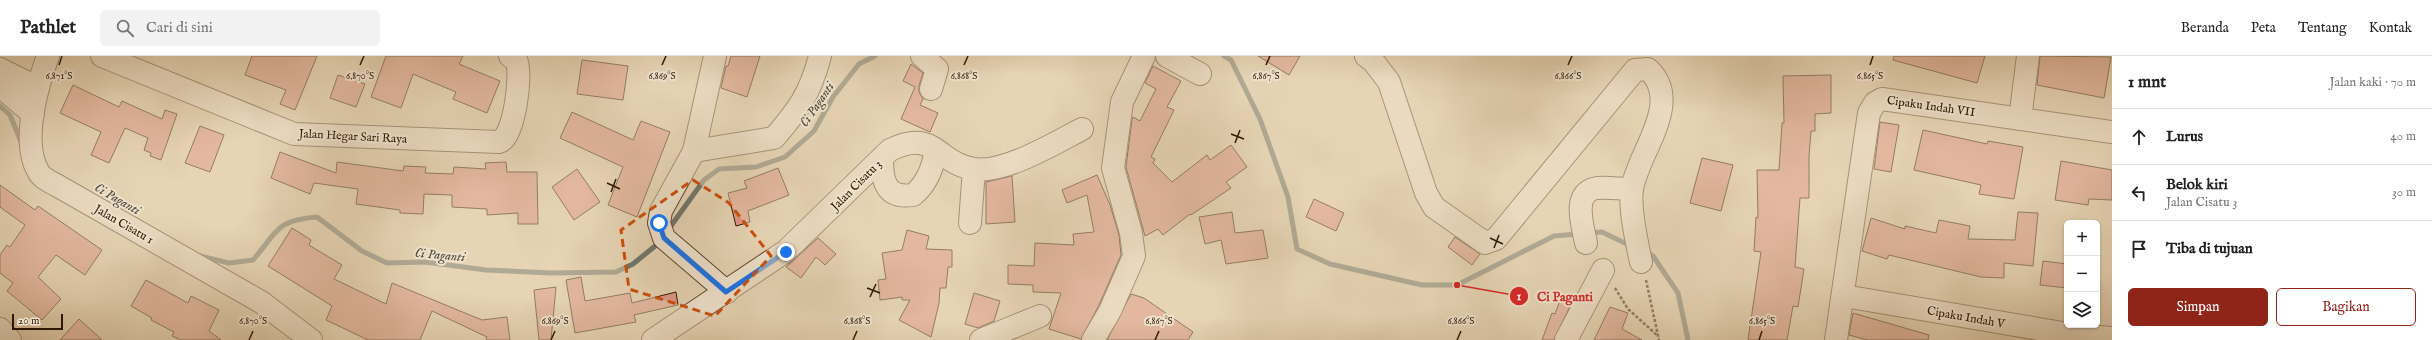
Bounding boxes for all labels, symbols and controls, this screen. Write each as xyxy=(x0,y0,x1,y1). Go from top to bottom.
search box xyxy=(100,10,380,46)
text: Pathlet xyxy=(20,16,76,40)
icon: search xyxy=(114,17,136,39)
text: Cari di sini xyxy=(146,18,213,37)
text: Beranda xyxy=(2181,19,2229,37)
text: Peta xyxy=(2251,19,2276,37)
text: Tentang xyxy=(2298,19,2347,37)
text: Kontak xyxy=(2369,19,2412,37)
text: 6.871°S xyxy=(46,70,72,83)
text: 6.870°S xyxy=(346,70,374,83)
text: 6.869°S xyxy=(648,70,676,83)
text: 6.868°S xyxy=(951,70,977,83)
text: 6.867°S xyxy=(1252,70,1280,83)
text: 6.866°S xyxy=(1554,70,1582,83)
text: 6.865°S xyxy=(1857,70,1883,83)
text: 1 mnt xyxy=(2128,72,2166,93)
text: Jalan kaki · 70 m xyxy=(2330,74,2416,91)
water label: Ci Paganti xyxy=(796,78,840,131)
street label: Cipaku Indah VII xyxy=(1886,93,1976,121)
street label: Jalan Hegar Sari Raya xyxy=(296,126,408,148)
icon: ahead xyxy=(2128,126,2150,148)
text: Lurus xyxy=(2166,127,2203,146)
text: 40 m xyxy=(2390,128,2416,145)
street label: Jalan Cisatu 3 xyxy=(826,157,886,216)
text: Belok kiri xyxy=(2166,175,2228,194)
water label: Ci Paganti xyxy=(91,179,144,221)
icon: left xyxy=(2128,182,2150,204)
text: 30 m xyxy=(2392,184,2416,201)
text: Jalan Cisatu 3 xyxy=(2166,194,2237,211)
street label: Jalan Cisatu 1 xyxy=(89,200,156,248)
route start xyxy=(650,214,668,232)
map controls xyxy=(2064,220,2100,328)
button: + xyxy=(2064,220,2100,256)
icon: arrive xyxy=(2128,238,2150,260)
text: Tiba di tujuan xyxy=(2166,239,2253,258)
route end xyxy=(777,243,795,261)
water label: Ci Paganti xyxy=(414,245,467,267)
button: − xyxy=(2064,256,2100,292)
callout: Ci Paganti xyxy=(1509,284,1601,309)
button: Simpan xyxy=(2128,288,2268,326)
button: Bagikan xyxy=(2276,288,2416,326)
text: 1 xyxy=(1517,289,1522,304)
text: Ci Paganti xyxy=(1537,289,1594,306)
button: layers xyxy=(2064,292,2100,328)
street label: Cipaku Indah V xyxy=(1926,303,2007,333)
scale bar xyxy=(12,312,63,331)
text: 20 m xyxy=(18,314,39,328)
text: 6.870°S xyxy=(239,315,267,328)
text: 6.869°S xyxy=(541,315,569,328)
text: 6.868°S xyxy=(844,315,870,328)
text: 6.867°S xyxy=(1145,315,1173,328)
text: 6.866°S xyxy=(1447,315,1475,328)
text: 6.865°S xyxy=(1749,315,1775,328)

